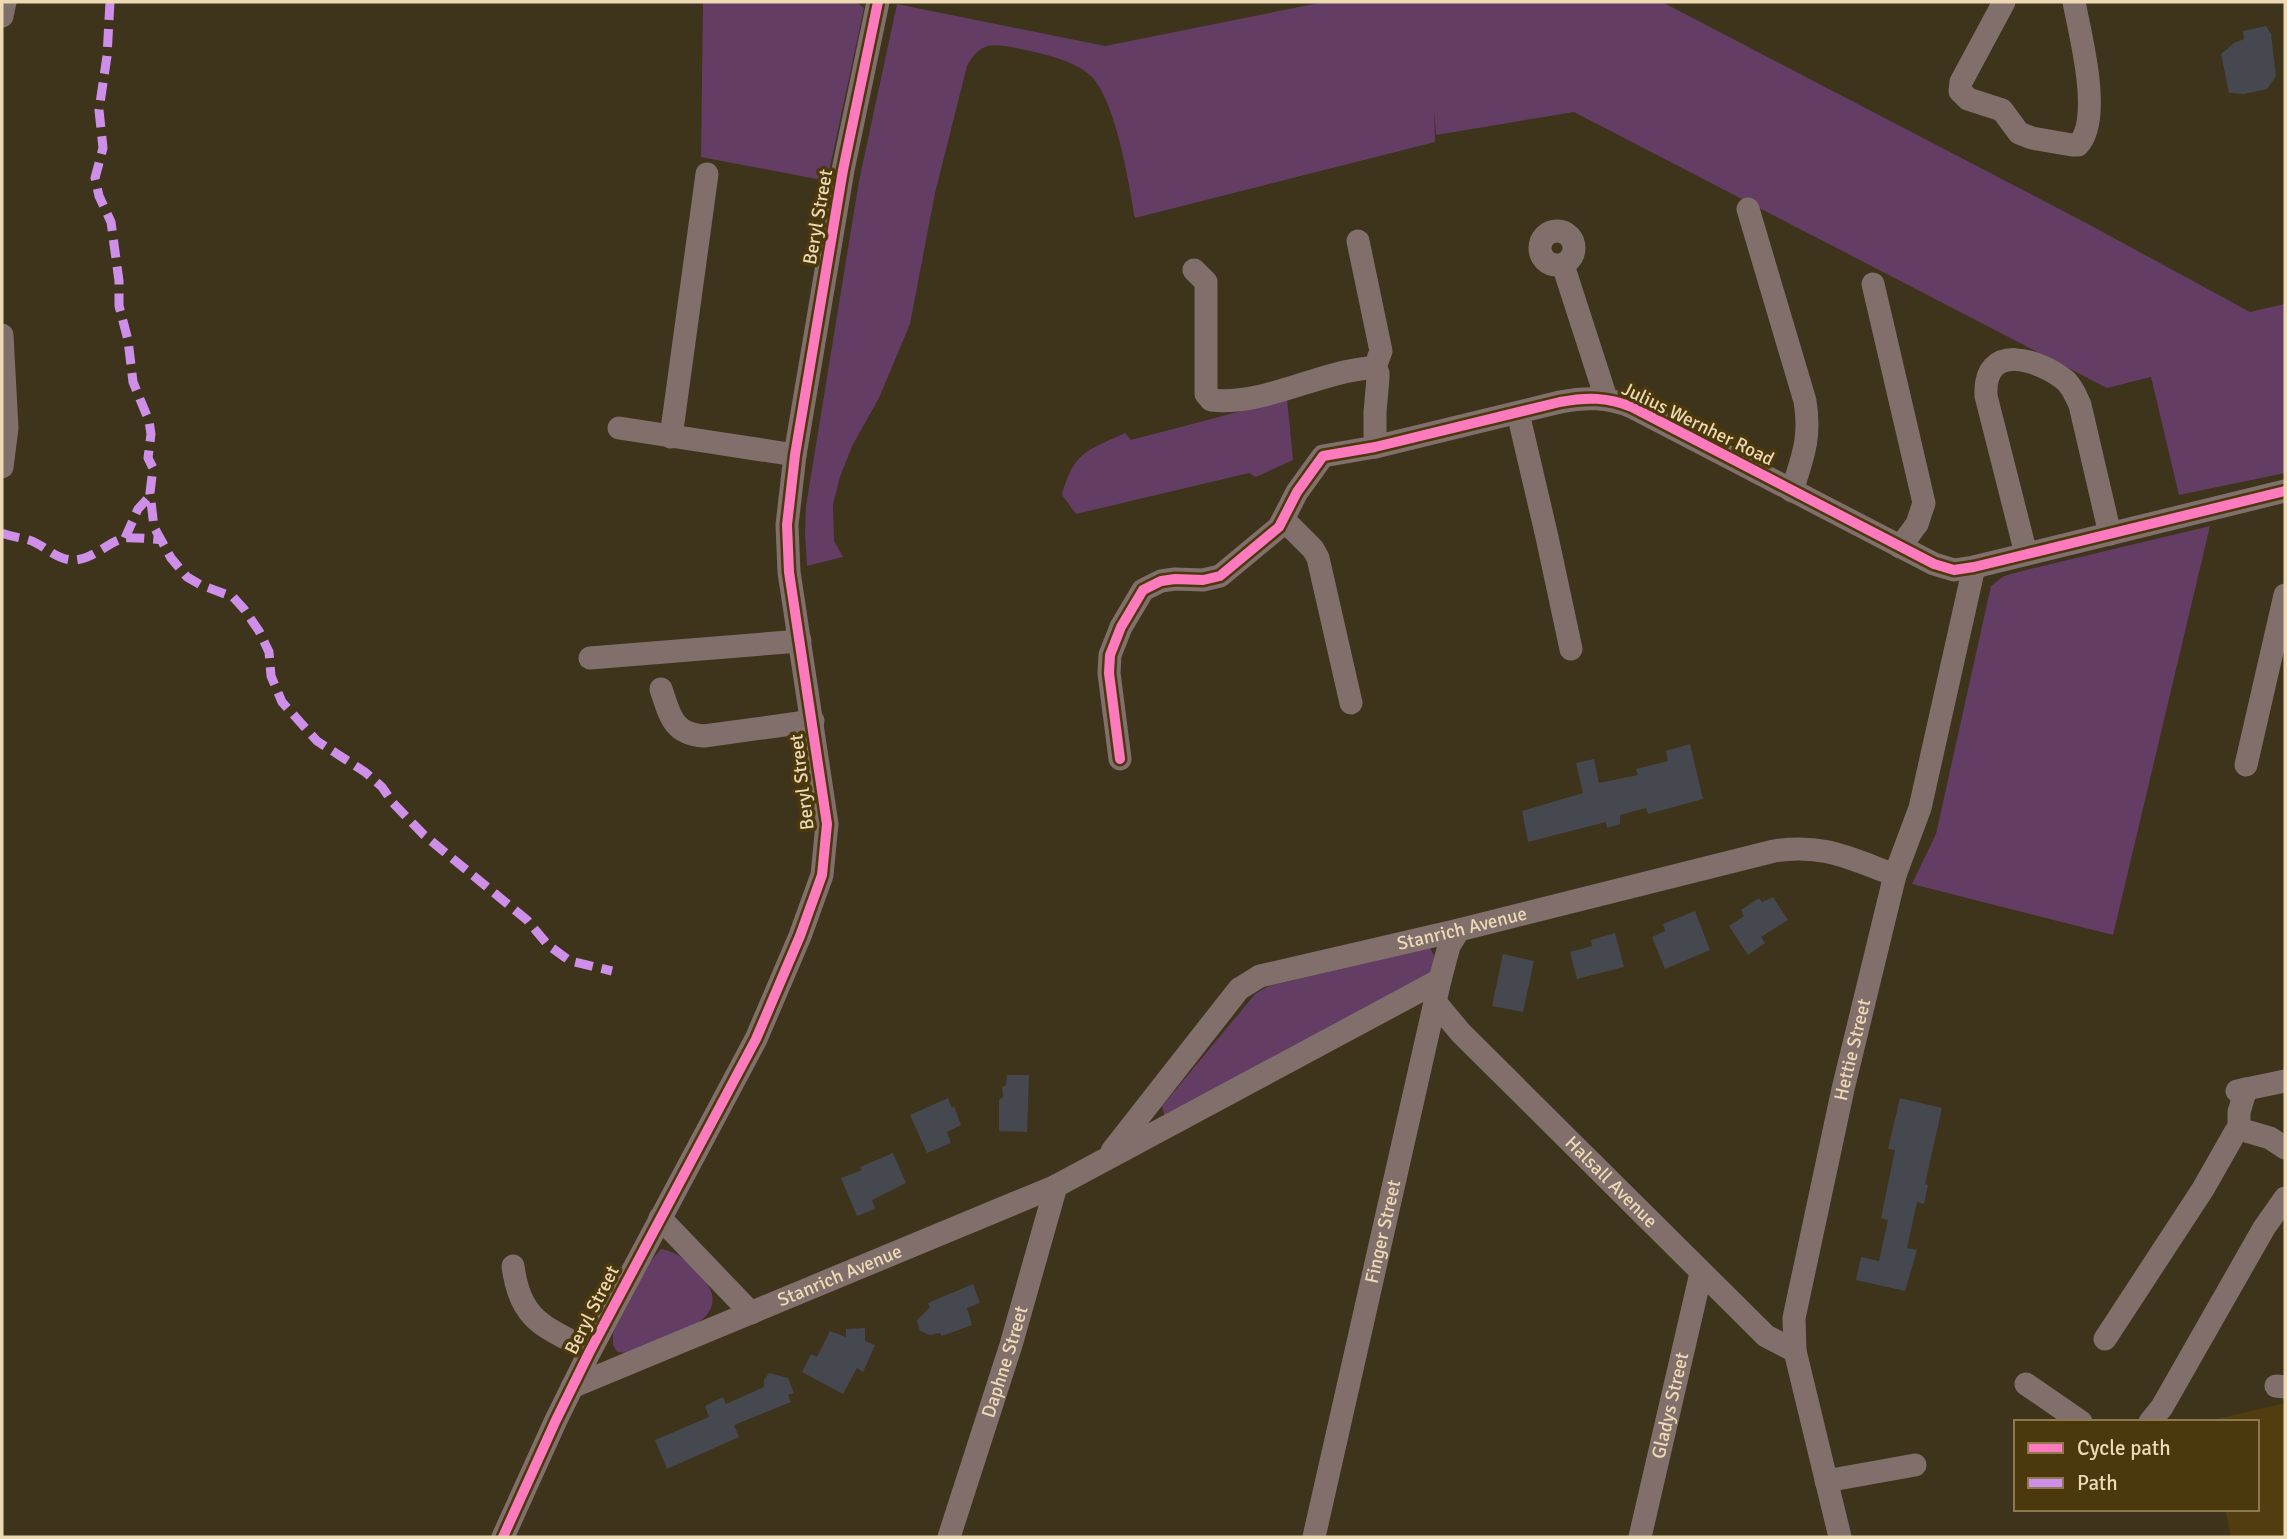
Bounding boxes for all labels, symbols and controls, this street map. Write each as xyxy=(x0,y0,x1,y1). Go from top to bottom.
street label: Beryl Street xyxy=(798,167,838,267)
street label: Julius Wernher Road xyxy=(1618,377,1778,471)
street label: Beryl Street xyxy=(784,732,820,831)
street label: Stanrich Avenue xyxy=(1395,901,1529,956)
street label: Hettie Street xyxy=(1829,996,1877,1103)
street label: Halsall Avenue xyxy=(1560,1131,1662,1233)
street label: Finger Street xyxy=(1360,1177,1407,1286)
street label: Stanrich Avenue xyxy=(774,1239,906,1312)
street label: Beryl Street xyxy=(559,1261,625,1359)
street label: Daphne Street xyxy=(976,1303,1034,1421)
street label: Gladys Street xyxy=(1646,1350,1694,1461)
legend xyxy=(2014,1420,2259,1511)
text: Cycle path xyxy=(2077,1435,2171,1461)
text: Path xyxy=(2077,1470,2118,1496)

